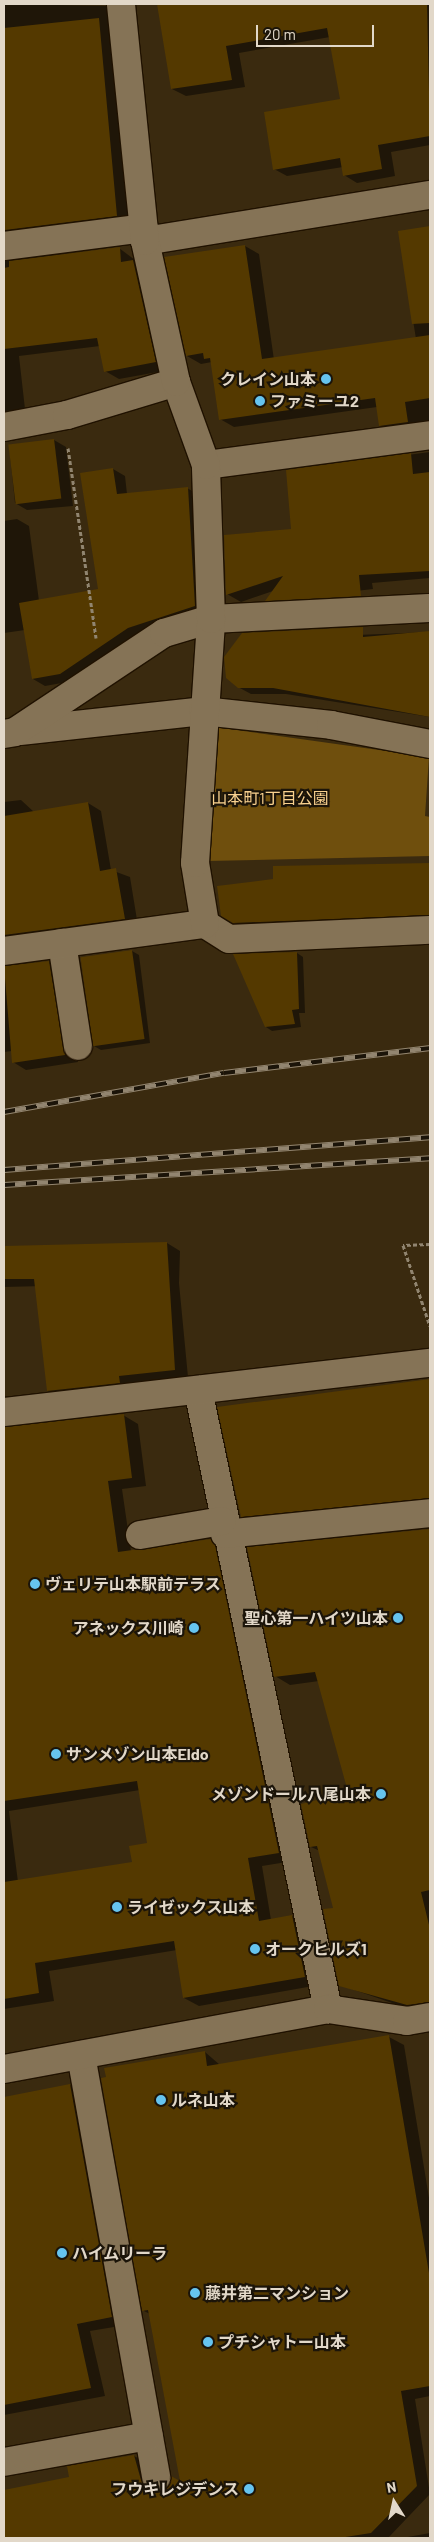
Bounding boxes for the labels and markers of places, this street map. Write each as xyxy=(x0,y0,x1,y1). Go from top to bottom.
place label: クレイン山本 xyxy=(220,369,316,389)
marker: クレイン山本 xyxy=(320,373,332,385)
place label: ファミーユ2 xyxy=(270,391,359,411)
marker: ファミーユ2 xyxy=(254,395,266,407)
place label: ヴェリテ山本駅前テラス xyxy=(45,1574,221,1594)
marker: ヴェリテ山本駅前テラス xyxy=(29,1578,41,1590)
place label: 聖心第一ハイツ山本 xyxy=(244,1608,388,1628)
marker: 聖心第一ハイツ山本 xyxy=(392,1612,404,1624)
place label: アネックス川崎 xyxy=(72,1618,184,1638)
marker: アネックス川崎 xyxy=(188,1622,200,1634)
place label: サンメゾン山本Eldo xyxy=(66,1744,209,1764)
marker: サンメゾン山本Eldo xyxy=(50,1748,62,1760)
place label: メゾンドール八尾山本 xyxy=(211,1784,371,1804)
marker: メゾンドール八尾山本 xyxy=(375,1788,387,1800)
place label: ライゼックス山本 xyxy=(127,1897,255,1917)
marker: ライゼックス山本 xyxy=(111,1901,123,1913)
place label: オークヒルズ1 xyxy=(265,1939,367,1959)
marker: オークヒルズ1 xyxy=(249,1943,261,1955)
place label: ルネ山本 xyxy=(171,2090,235,2110)
marker: ルネ山本 xyxy=(155,2094,167,2106)
place label: ハイムリーラ xyxy=(72,2243,168,2263)
marker: ハイムリーラ xyxy=(56,2247,68,2259)
place label: 藤井第二マンション xyxy=(205,2283,349,2303)
marker: 藤井第二マンション xyxy=(189,2287,201,2299)
place label: プチシャトー山本 xyxy=(218,2332,346,2352)
marker: プチシャトー山本 xyxy=(202,2336,214,2348)
place label: フウキレジデンス xyxy=(111,2479,239,2499)
marker: フウキレジデンス xyxy=(243,2483,255,2495)

